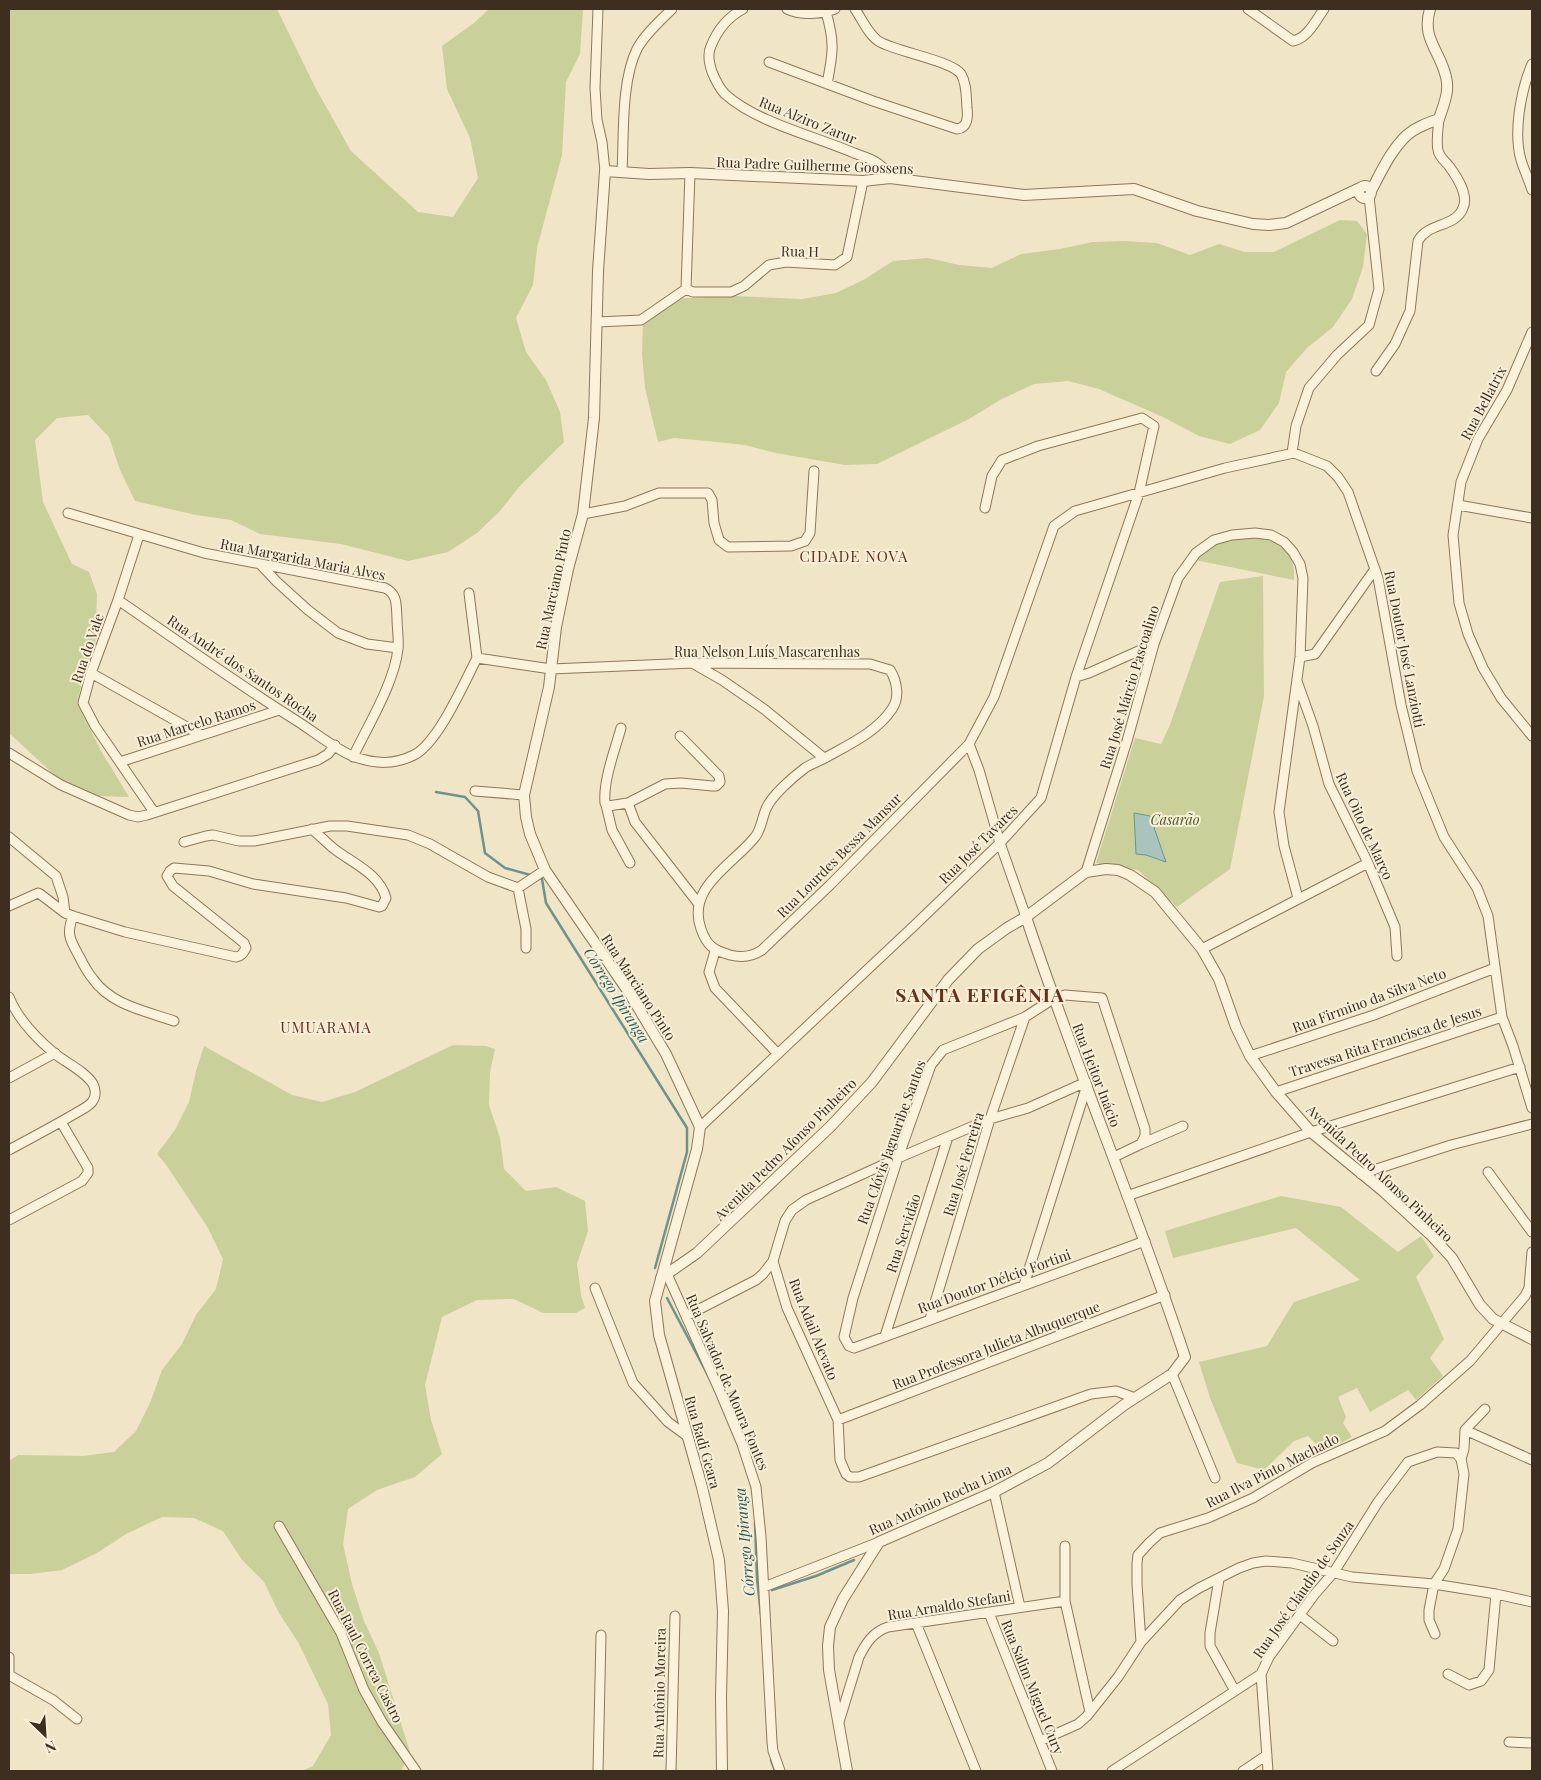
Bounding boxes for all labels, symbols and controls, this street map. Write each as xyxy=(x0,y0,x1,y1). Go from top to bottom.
street label: Rua Alziro Zarur xyxy=(756,92,860,148)
street label: Rua Padre Guilherme Goossens xyxy=(716,152,914,178)
street label: Rua H xyxy=(781,241,820,261)
street label: Rua Bellatrix xyxy=(1456,362,1511,443)
street label: Rua Marciano Pinto xyxy=(531,526,575,651)
street label: Rua Margarida Maria Alves xyxy=(219,534,387,584)
district label: CIDADE NOVA xyxy=(800,546,909,566)
street label: Rua Doutor José Lanziotti xyxy=(1380,569,1430,729)
street label: Rua José Márcio Pascoalino xyxy=(1095,602,1163,771)
street label: Rua André dos Santos Rocha xyxy=(164,610,322,726)
street label: Rua do Vale xyxy=(66,611,108,685)
street label: Rua Nelson Luís Mascarenhas xyxy=(674,642,860,661)
street label: Rua Marcelo Ramos xyxy=(134,695,258,751)
street label: Rua Oito de Março xyxy=(1332,769,1398,883)
street label: Rua Lourdes Bessa Mansur xyxy=(772,788,906,922)
street label: Rua José Tavares xyxy=(934,800,1022,888)
park label: Casarão xyxy=(1150,810,1200,829)
street label: Rua Marciano Pinto xyxy=(597,930,681,1044)
water label: Córrego Ipiranga xyxy=(580,943,654,1047)
street label: Rua Firmino da Silva Neto xyxy=(1289,963,1449,1037)
district label: SANTA EFIGÊNIA xyxy=(895,981,1065,1007)
street label: Travessa Rita Francisca de Jesus xyxy=(1286,1001,1484,1081)
district label: UMUARAMA xyxy=(280,1017,372,1037)
street label: Rua Heitor Inácio xyxy=(1068,1020,1126,1130)
street label: Rua Clóvis Jaguaribe Santos xyxy=(852,1057,930,1227)
street label: Avenida Pedro Afonso Pinheiro xyxy=(709,1074,860,1225)
street label: Avenida Pedro Afonso Pinheiro xyxy=(1302,1099,1458,1246)
street label: Rua José Ferreira xyxy=(938,1110,988,1218)
street label: Rua Servidão xyxy=(881,1191,925,1275)
street label: Rua Doutor Délcio Fortini xyxy=(915,1244,1073,1318)
street label: Rua Adail Alevato xyxy=(785,1275,843,1383)
street label: Rua Salvador de Moura Fontes xyxy=(682,1291,774,1473)
street label: Rua Professora Julieta Albuquerque xyxy=(889,1297,1103,1393)
street label: Rua Badi Geara xyxy=(681,1393,725,1491)
street label: Rua Ilva Pinto Machado xyxy=(1202,1428,1342,1512)
street label: Rua Antônio Rocha Lima xyxy=(866,1459,1014,1539)
water label: Córrego Ipiranga xyxy=(729,1487,759,1597)
street label: Rua José Cláudio de Souza xyxy=(1248,1516,1358,1662)
street label: Rua Raul Correa Castro xyxy=(324,1586,408,1726)
street label: Rua Arnaldo Stefani xyxy=(886,1586,1012,1624)
street label: Rua Salim Miguel Cury xyxy=(997,1617,1069,1757)
street label: Rua Antônio Moreira xyxy=(648,1628,670,1758)
north arrow xyxy=(20,1710,70,1760)
text: N xyxy=(42,1736,59,1758)

